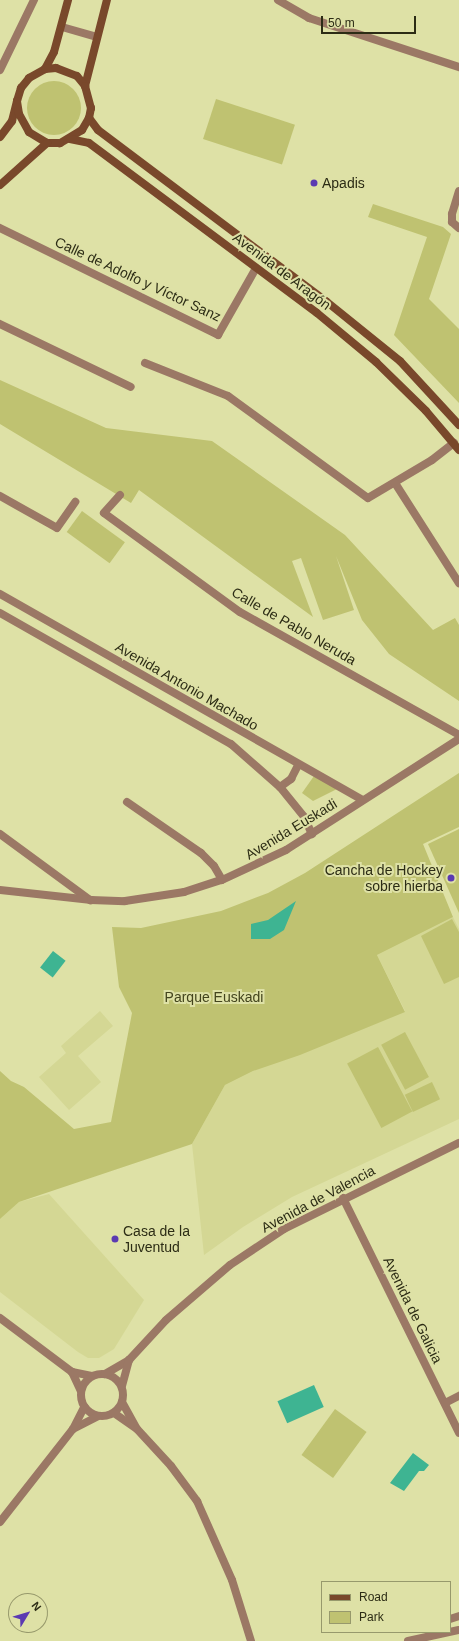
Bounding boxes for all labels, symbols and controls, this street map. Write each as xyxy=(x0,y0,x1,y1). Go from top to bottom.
scale bar xyxy=(323,8,418,34)
text: 50 m xyxy=(328,16,355,30)
place label: Apadis xyxy=(322,175,365,191)
marker: Apadis xyxy=(309,178,319,188)
street label: Avenida de Aragón xyxy=(229,229,335,313)
street label: Calle de Adolfo y Víctor Sanz xyxy=(52,233,224,325)
street label: Calle de Pablo Neruda xyxy=(229,584,359,668)
street label: Avenida Antonio Machado xyxy=(112,638,262,734)
street label: Avenida Euskadi xyxy=(242,795,340,863)
place label: Cancha de Hockey sobre hierba xyxy=(325,862,443,894)
marker: Cancha de Hockey sobre hierba xyxy=(446,873,456,883)
park label: Parque Euskadi xyxy=(165,989,263,1005)
street label: Avenida de Valencia xyxy=(258,1162,378,1236)
place label: Casa de la Juventud xyxy=(123,1223,190,1256)
marker: Casa de la Juventud xyxy=(110,1234,120,1244)
street label: Avenida de Galicia xyxy=(380,1254,446,1366)
legend xyxy=(321,1581,451,1633)
text: Road xyxy=(359,1590,388,1604)
north arrow xyxy=(8,1593,48,1633)
text: N xyxy=(29,1599,44,1613)
text: Park xyxy=(359,1610,384,1624)

